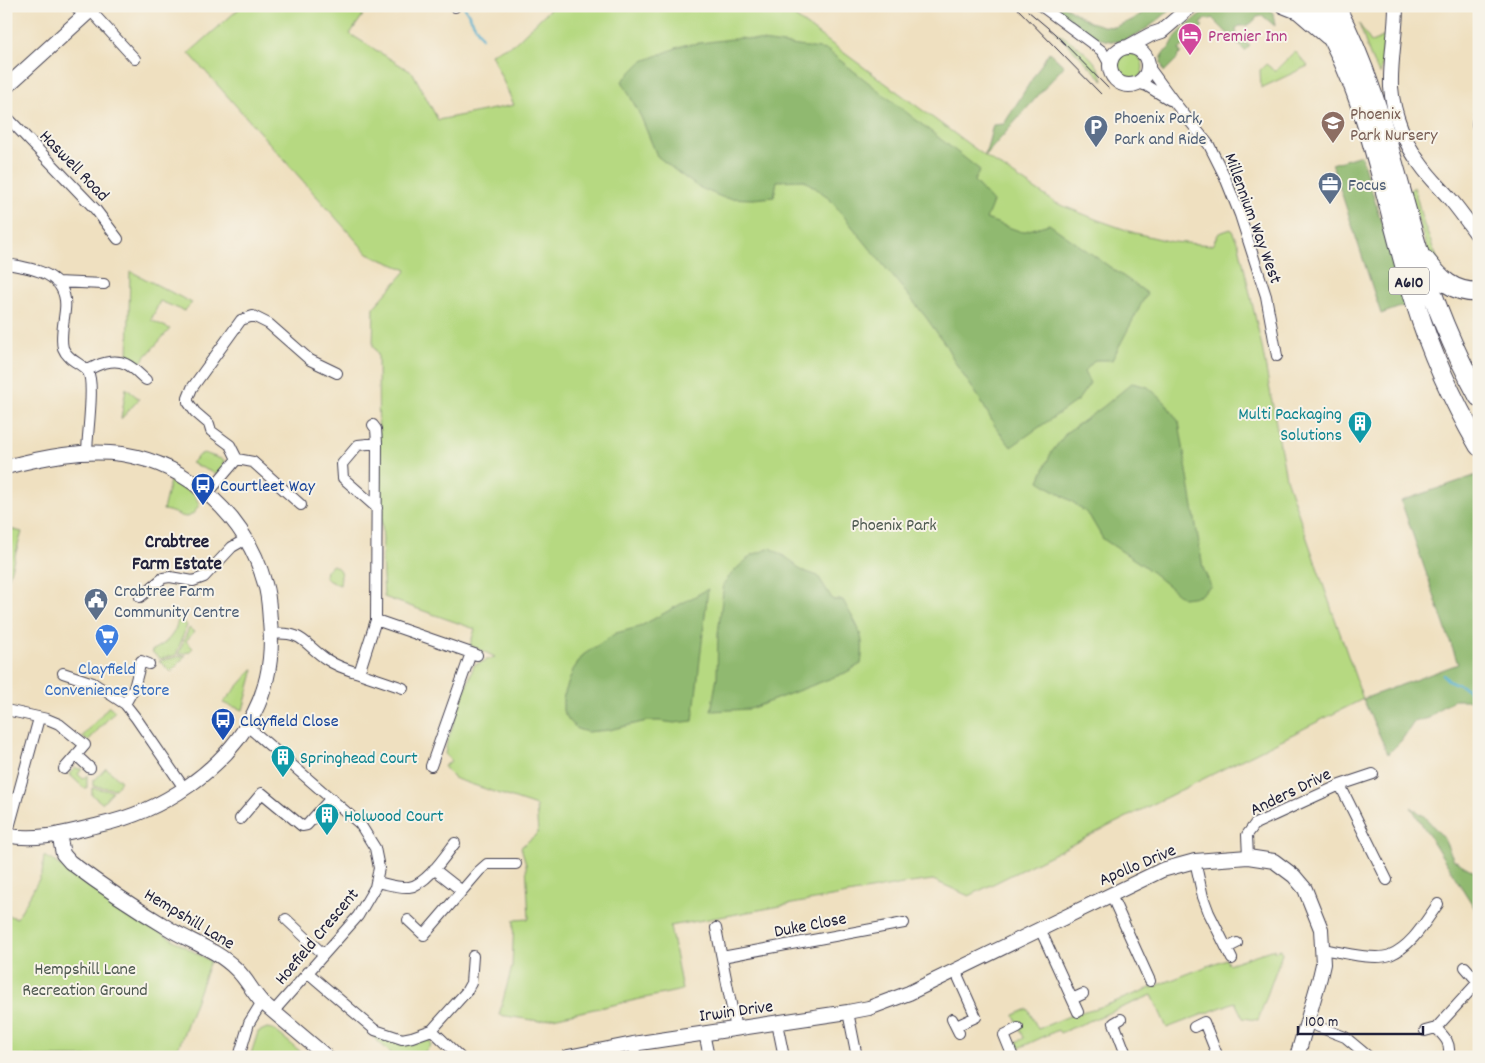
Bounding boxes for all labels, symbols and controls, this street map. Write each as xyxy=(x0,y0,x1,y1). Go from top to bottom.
hotel icon: Premier Inn xyxy=(1177,22,1203,56)
place label: Premier Inn xyxy=(1208,25,1287,50)
place label: Phoenix Park Nursery xyxy=(1350,103,1438,149)
place label: Phoenix Park, Park and Ride xyxy=(1114,107,1207,153)
school or university icon: Phoenix Park Nursery xyxy=(1320,110,1346,144)
parking icon: Phoenix Park, Park and Ride xyxy=(1083,114,1109,148)
street label: Haswell Road xyxy=(33,125,114,208)
street label: Millennium Way West xyxy=(1216,150,1287,288)
office icon: Focus xyxy=(1317,171,1343,205)
place label: Focus xyxy=(1348,174,1387,199)
road number: A610 xyxy=(1389,268,1429,294)
place label: Multi Packaging Solutions xyxy=(1238,403,1342,449)
building icon: Multi Packaging Solutions xyxy=(1347,410,1373,444)
bus stop icon: Courtleet Way xyxy=(190,472,216,506)
place label: Courtleet Way xyxy=(220,475,316,500)
park label: Phoenix Park xyxy=(851,514,937,539)
district label: Crabtree Farm Estate xyxy=(132,530,222,579)
place label: Crabtree Farm Community Centre xyxy=(114,580,240,626)
public building icon: Crabtree Farm Community Centre xyxy=(83,587,109,621)
supermarket icon: Clayfield Convenience Store xyxy=(94,623,120,657)
place label: Clayfield Convenience Store xyxy=(45,658,170,704)
bus stop icon: Clayfield Close xyxy=(210,707,236,741)
place label: Clayfield Close xyxy=(240,710,339,735)
building icon: Springhead Court xyxy=(270,744,296,778)
place label: Springhead Court xyxy=(300,747,418,772)
street label: Anders Drive xyxy=(1246,763,1336,824)
building icon: Holwood Court xyxy=(314,802,340,836)
place label: Holwood Court xyxy=(344,805,444,830)
street label: Apollo Drive xyxy=(1096,839,1180,894)
street label: Hempshill Lane xyxy=(139,883,239,957)
street label: Hoefield Crescent xyxy=(270,884,366,991)
street label: Duke Close xyxy=(772,907,849,946)
park label: Hempshill Lane Recreation Ground xyxy=(22,958,148,1004)
street label: Irwin Drive xyxy=(698,995,775,1030)
scale bar xyxy=(1298,1003,1422,1035)
text: 100 m xyxy=(1305,1012,1338,1034)

